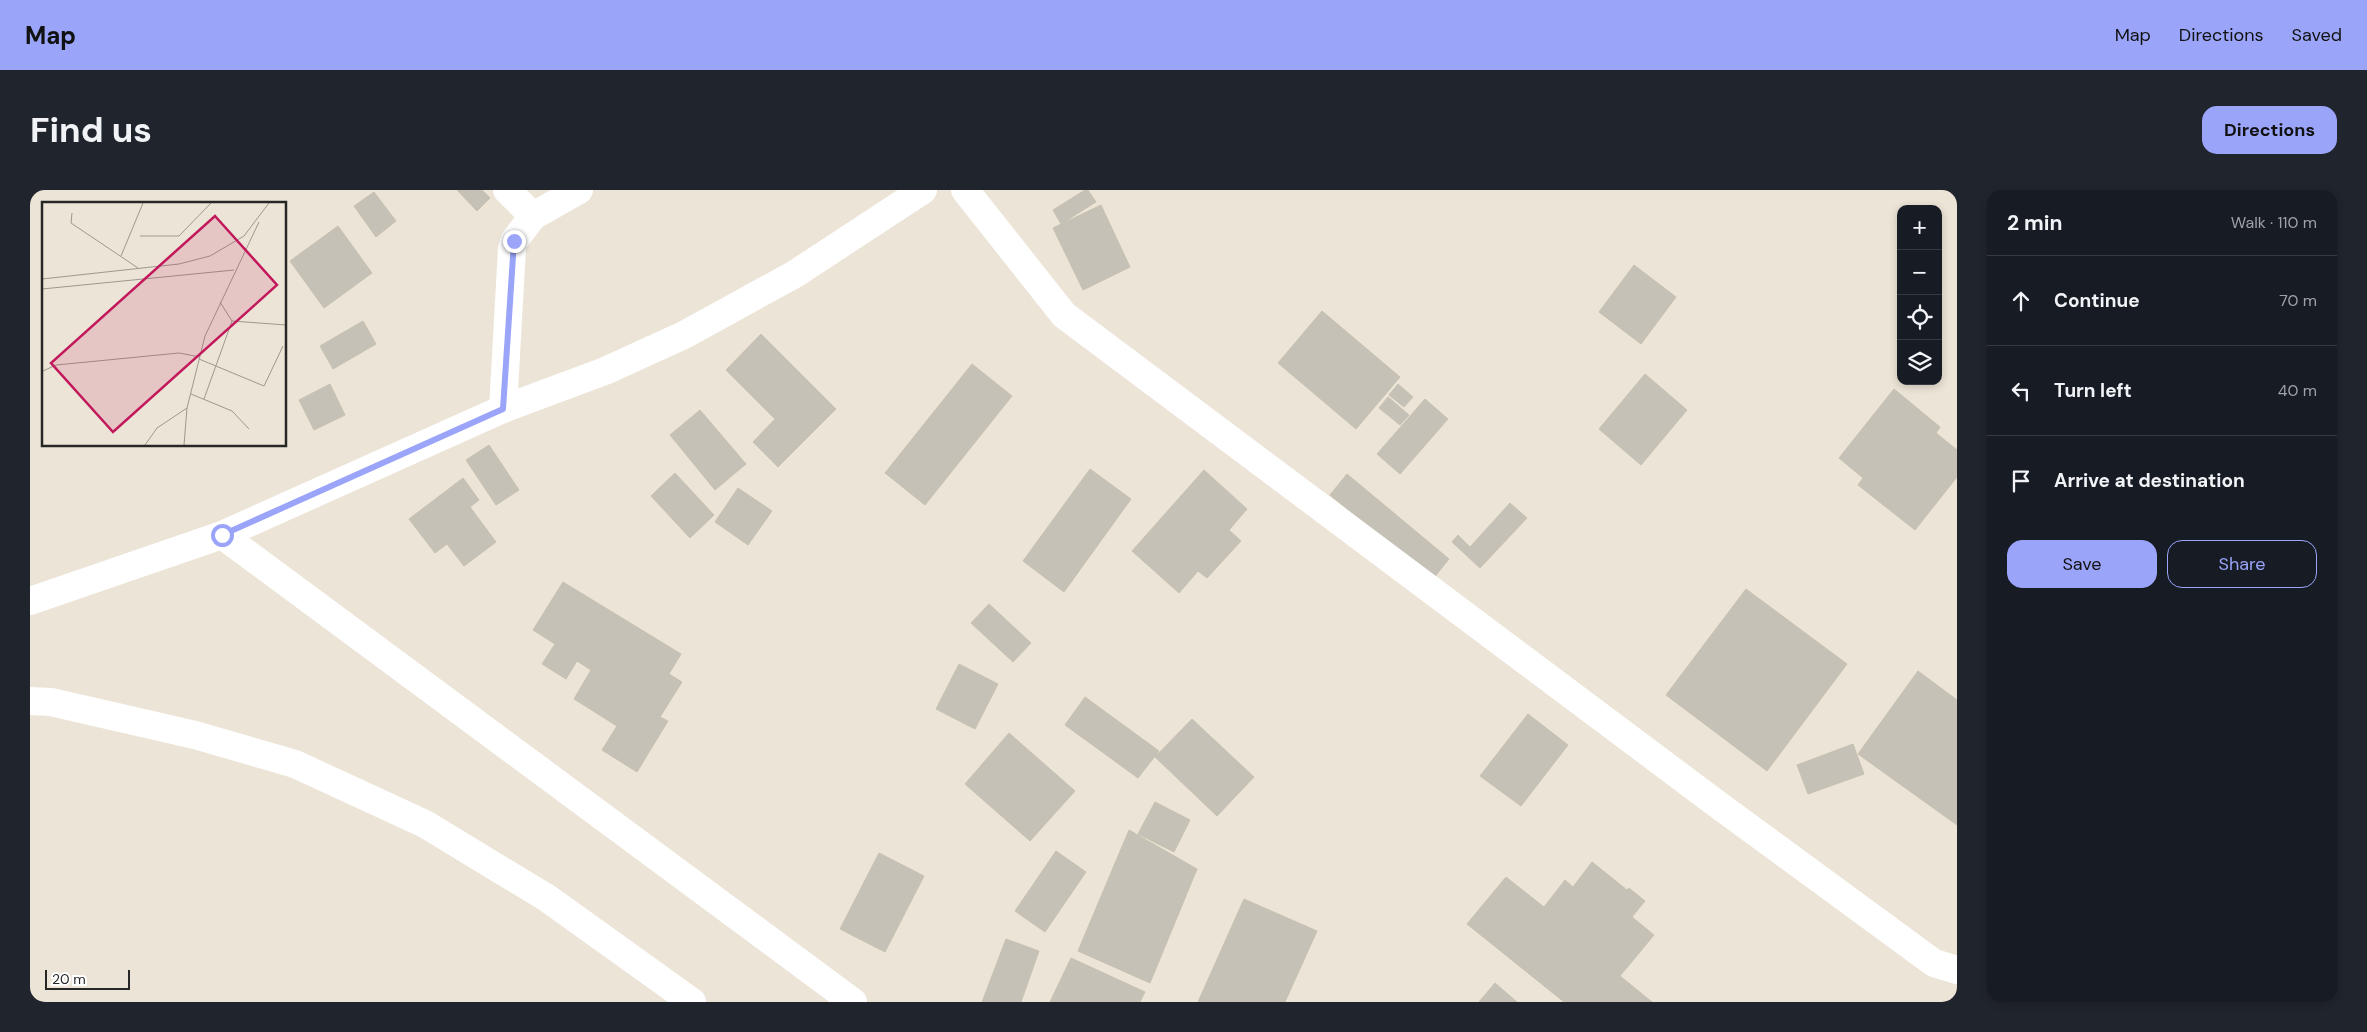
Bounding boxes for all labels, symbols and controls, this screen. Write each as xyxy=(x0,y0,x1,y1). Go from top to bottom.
text: Map xyxy=(25,20,76,51)
text: Map xyxy=(2115,23,2151,47)
text: Directions xyxy=(2179,23,2264,47)
text: Saved xyxy=(2292,23,2342,47)
button: Directions xyxy=(2202,106,2337,154)
text: Find us xyxy=(30,107,152,153)
inset map xyxy=(42,202,286,446)
map controls xyxy=(1897,205,1942,385)
button: + xyxy=(1897,205,1942,250)
text: 2 min xyxy=(2007,209,2063,237)
text: Walk · 110 m xyxy=(2231,212,2317,233)
route end xyxy=(503,230,526,253)
button: − xyxy=(1897,250,1942,295)
icon: ahead xyxy=(2007,287,2035,315)
text: Continue xyxy=(2054,288,2140,313)
text: 70 m xyxy=(2279,290,2317,311)
button: locate xyxy=(1897,295,1942,340)
button: layers xyxy=(1897,340,1942,385)
icon: left xyxy=(2007,377,2035,405)
text: Turn left xyxy=(2054,378,2132,403)
text: 40 m xyxy=(2278,380,2317,401)
icon: arrive xyxy=(2007,467,2035,495)
text: Arrive at destination xyxy=(2054,468,2245,493)
route start xyxy=(211,524,234,547)
button: Save xyxy=(2007,540,2157,588)
button: Share xyxy=(2167,540,2317,588)
scale bar xyxy=(45,967,130,990)
text: 20 m xyxy=(52,970,86,988)

